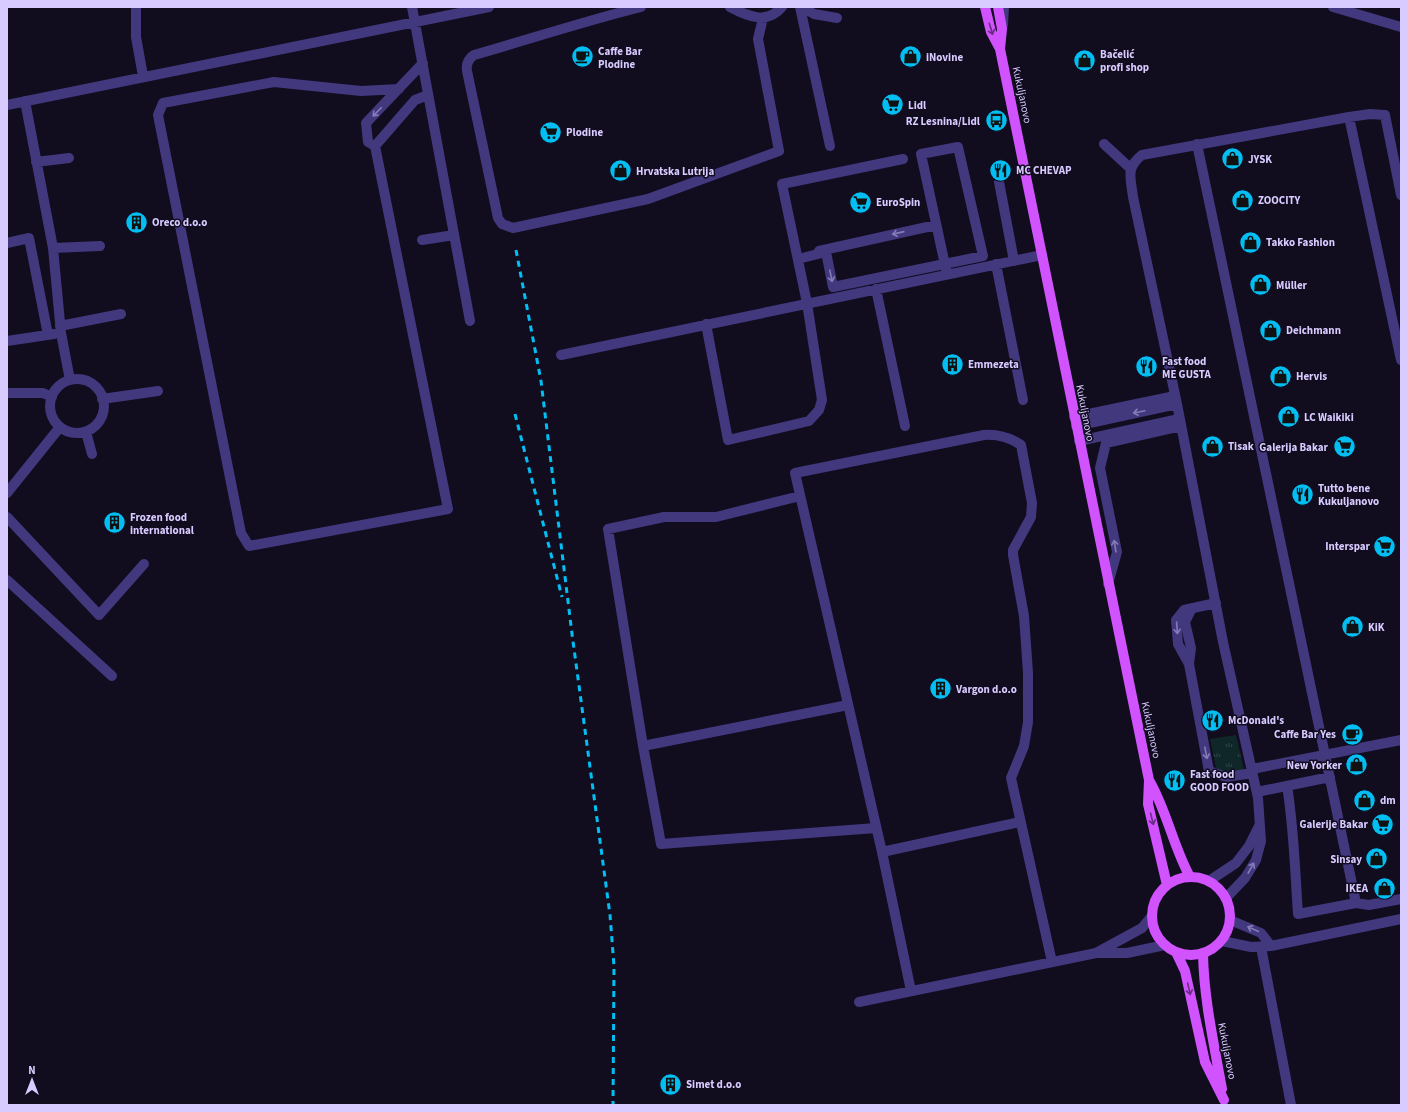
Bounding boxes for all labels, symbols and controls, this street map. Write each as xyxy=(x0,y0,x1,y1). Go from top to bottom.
one-way arrow xyxy=(988,22,995,35)
cafe icon: Caffe Bar Plodine xyxy=(569,44,595,70)
place label: Caffe Bar Plodine xyxy=(598,44,643,72)
shop icon: iNovine xyxy=(898,44,924,70)
shop icon: Bačelić profi shop xyxy=(1071,47,1097,73)
place label: Bačelić profi shop xyxy=(1100,47,1149,75)
place label: iNovine xyxy=(926,50,963,65)
street label: Kukuljanovo xyxy=(1009,65,1035,125)
supermarket icon: Lidl xyxy=(879,92,905,118)
place label: Lidl xyxy=(908,98,927,113)
one-way arrow xyxy=(372,107,382,117)
bus stop icon: RZ Lesnina/Lidl xyxy=(983,108,1009,134)
place label: RZ Lesnina/Lidl xyxy=(906,114,981,129)
supermarket icon: Plodine xyxy=(537,119,563,145)
place label: Plodine xyxy=(566,125,603,140)
shop icon: JYSK xyxy=(1220,146,1246,172)
place label: JYSK xyxy=(1248,152,1272,167)
restaurant icon: MC CHEVAP xyxy=(987,157,1013,183)
shop icon: Hrvatska Lutrija xyxy=(608,158,634,184)
place label: MC CHEVAP xyxy=(1016,163,1072,178)
place label: Hrvatska Lutrija xyxy=(636,164,714,179)
shop icon: ZOOCITY xyxy=(1229,187,1255,213)
supermarket icon: EuroSpin xyxy=(847,189,873,215)
place label: ZOOCITY xyxy=(1258,193,1300,208)
place label: EuroSpin xyxy=(876,195,920,210)
building icon: Oreco d.o.o xyxy=(124,209,150,235)
place label: Oreco d.o.o xyxy=(152,215,207,230)
shop icon: Takko Fashion xyxy=(1238,229,1264,255)
one-way arrow xyxy=(892,230,905,238)
place label: Takko Fashion xyxy=(1266,235,1335,250)
one-way arrow xyxy=(827,269,835,282)
shop icon: Müller xyxy=(1247,272,1273,298)
place label: Müller xyxy=(1276,278,1308,293)
shop icon: Deichmann xyxy=(1258,317,1284,343)
place label: Deichmann xyxy=(1286,323,1341,338)
building icon: Emmezeta xyxy=(940,351,966,377)
restaurant icon: Fast food ME GUSTA xyxy=(1134,354,1160,380)
place label: Fast food ME GUSTA xyxy=(1162,354,1211,382)
place label: Emmezeta xyxy=(968,357,1019,372)
shop icon: Hervis xyxy=(1268,363,1294,389)
place label: Hervis xyxy=(1296,369,1327,384)
street label: Kukuljanovo xyxy=(1072,383,1098,443)
shop icon: LC Waikiki xyxy=(1276,404,1302,430)
one-way arrow xyxy=(1133,408,1146,416)
place label: LC Waikiki xyxy=(1304,410,1354,425)
shop icon: Tisak xyxy=(1199,433,1225,459)
supermarket icon: Galerija Bakar xyxy=(1331,434,1357,460)
place label: Tisak xyxy=(1228,439,1254,454)
place label: Galerija Bakar xyxy=(1259,440,1329,455)
restaurant icon: Tutto bene Kukuljanovo xyxy=(1290,481,1316,507)
place label: Tutto bene Kukuljanovo xyxy=(1318,481,1379,509)
building icon: Frozen food international xyxy=(102,510,128,536)
place label: Frozen food international xyxy=(130,510,195,538)
supermarket icon: Interspar xyxy=(1372,533,1398,559)
place label: Interspar xyxy=(1325,539,1371,554)
one-way arrow xyxy=(1111,540,1119,553)
shop icon: KiK xyxy=(1339,614,1365,640)
place label: KiK xyxy=(1368,620,1385,635)
one-way arrow xyxy=(1173,621,1180,634)
building icon: Vargon d.o.o xyxy=(927,676,953,702)
place label: Vargon d.o.o xyxy=(955,682,1017,697)
street label: Kukuljanovo xyxy=(1138,700,1164,760)
restaurant icon: McDonald's xyxy=(1200,707,1226,733)
place label: McDonald's xyxy=(1228,713,1284,728)
cafe icon: Caffe Bar Yes xyxy=(1339,721,1365,747)
place label: Caffe Bar Yes xyxy=(1274,727,1336,742)
one-way arrow xyxy=(1202,747,1210,760)
shop icon: New Yorker xyxy=(1344,752,1370,778)
place label: New Yorker xyxy=(1287,758,1343,773)
restaurant icon: Fast food GOOD FOOD xyxy=(1161,767,1187,793)
place label: Fast food GOOD FOOD xyxy=(1190,767,1249,795)
shop icon: dm xyxy=(1351,787,1377,813)
place label: dm xyxy=(1380,793,1396,808)
supermarket icon: Galerije Bakar xyxy=(1370,811,1396,837)
one-way arrow xyxy=(1148,812,1156,825)
place label: Galerije Bakar xyxy=(1299,817,1369,832)
shop icon: Sinsay xyxy=(1364,846,1390,872)
place label: Sinsay xyxy=(1330,852,1362,867)
one-way arrow xyxy=(1248,862,1255,874)
shop icon: IKEA xyxy=(1371,875,1397,901)
place label: IKEA xyxy=(1346,881,1369,896)
one-way arrow xyxy=(1248,925,1260,932)
one-way arrow xyxy=(1186,982,1194,995)
street label: Kukuljanovo xyxy=(1214,1021,1240,1081)
north arrow xyxy=(12,1060,52,1100)
text: N xyxy=(28,1063,36,1078)
building icon: Simet d.o.o xyxy=(658,1071,684,1097)
place label: Simet d.o.o xyxy=(686,1077,741,1092)

